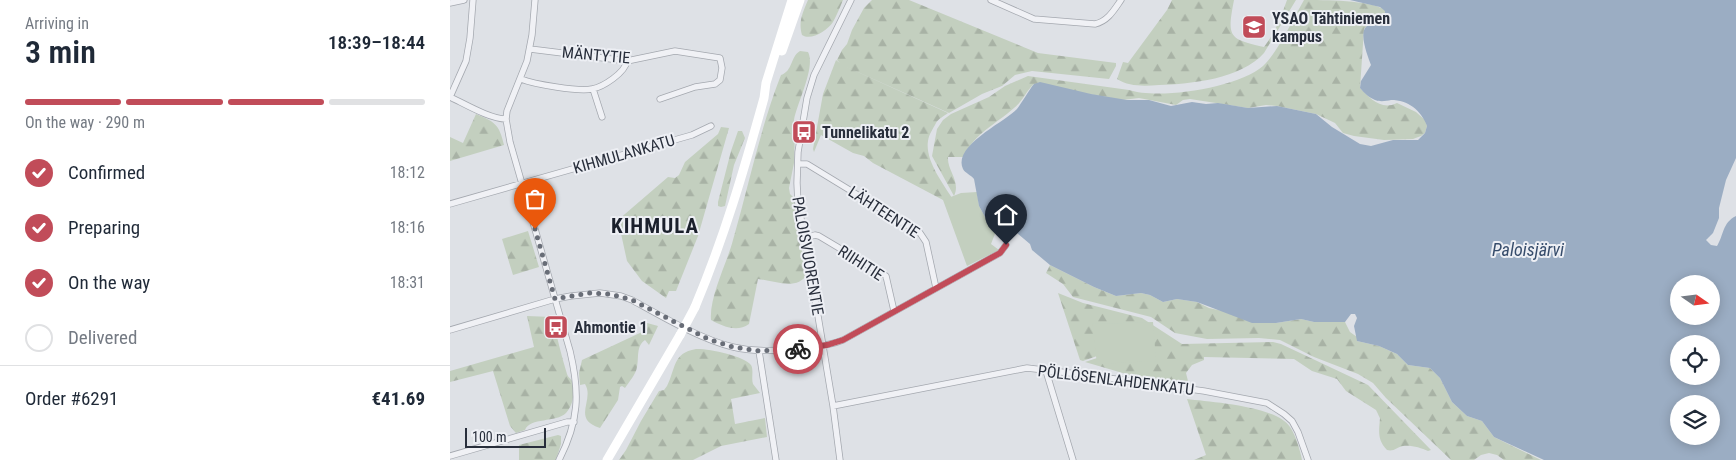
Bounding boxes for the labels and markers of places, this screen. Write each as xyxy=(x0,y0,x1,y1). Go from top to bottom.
place label: YSAO Tähtiniemen kampus xyxy=(1272,9,1390,46)
school or university icon: YSAO Tähtiniemen kampus xyxy=(1241,14,1267,40)
bus stop icon: Tunnelikatu 2 xyxy=(791,119,817,145)
place label: Tunnelikatu 2 xyxy=(822,123,909,142)
pin xyxy=(514,178,556,229)
pin xyxy=(985,194,1027,245)
bus stop icon: Ahmontie 1 xyxy=(543,314,569,340)
place label: Ahmontie 1 xyxy=(574,318,648,337)

